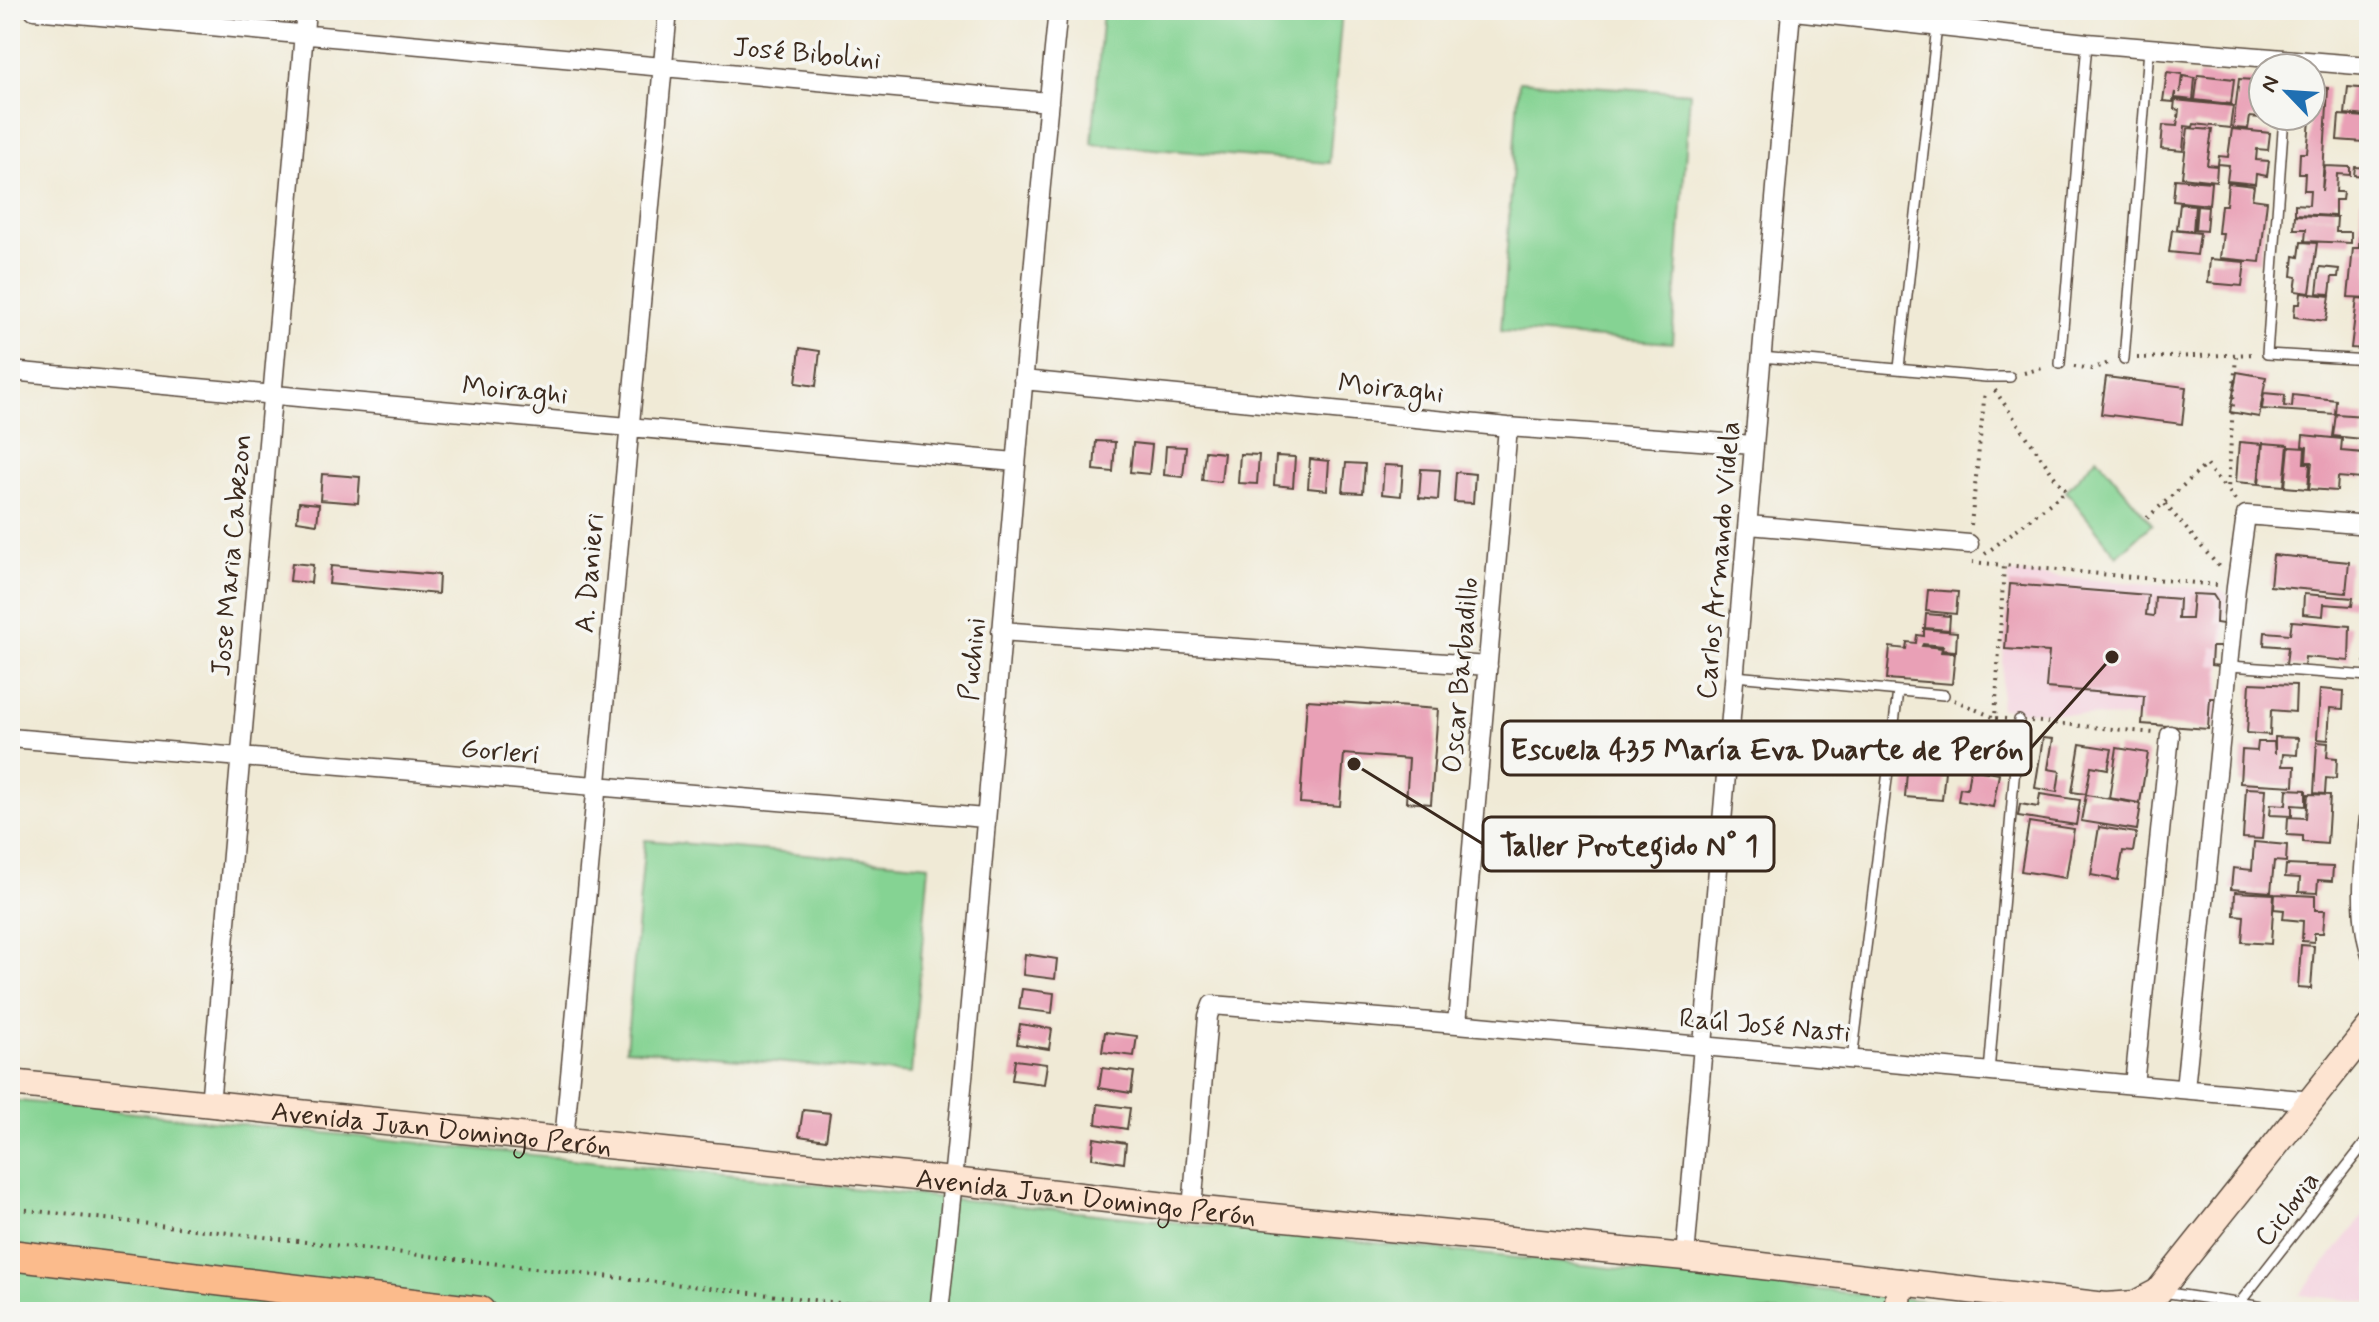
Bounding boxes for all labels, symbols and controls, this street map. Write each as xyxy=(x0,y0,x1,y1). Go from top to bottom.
street label: José Bibolini xyxy=(731,30,882,79)
north arrow xyxy=(2247,52,2327,132)
text: N xyxy=(2255,72,2286,97)
street label: Moiraghi xyxy=(1336,366,1445,415)
street label: Moiraghi xyxy=(460,368,569,417)
street label: Carlos Armando Videla xyxy=(1689,419,1750,701)
street label: Jose Maria Cabezon xyxy=(203,433,262,678)
street label: A. Danieri xyxy=(567,512,614,635)
street label: Oscar Barbadillo xyxy=(1434,576,1488,775)
street label: Puchini xyxy=(951,616,996,703)
callout: Escuela 435 María Eva Duarte de Perón xyxy=(1502,721,2031,775)
street label: Gorleri xyxy=(459,731,540,774)
text: Escuela 435 María Eva Duarte de Perón xyxy=(1510,731,2024,770)
callout: Taller Protegido N° 1 xyxy=(1483,817,1774,871)
text: Taller Protegido N° 1 xyxy=(1500,827,1758,870)
street label: Raúl José Nasti xyxy=(1677,1001,1852,1052)
street label: Avenida Juan Domingo Perón xyxy=(269,1094,614,1166)
street label: Avenida Juan Domingo Perón xyxy=(914,1161,1258,1236)
street label: Ciclovia xyxy=(2247,1164,2329,1255)

